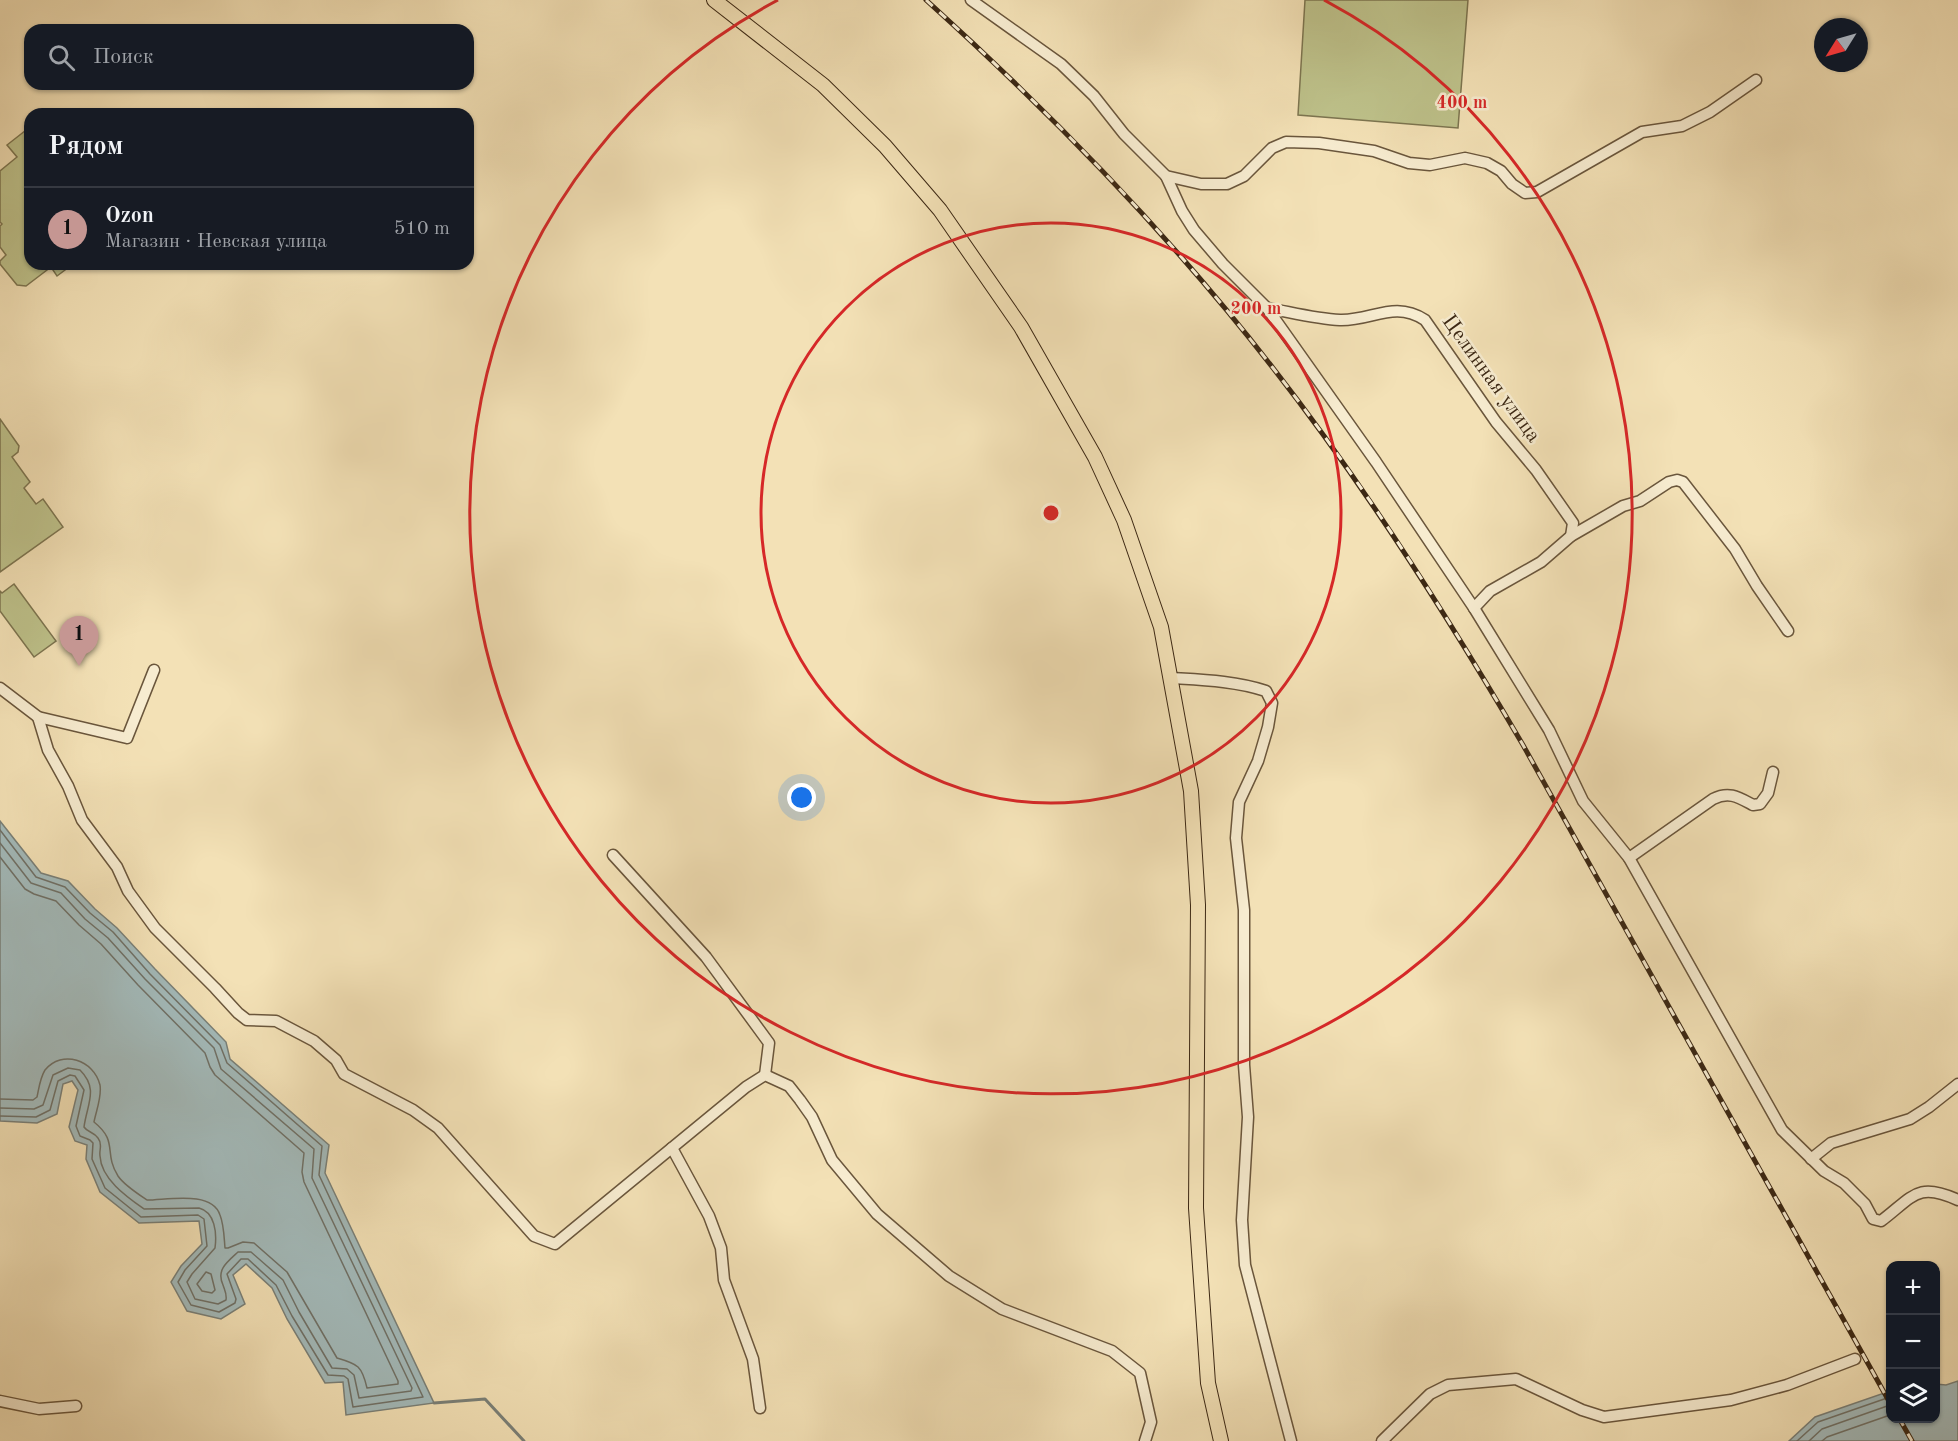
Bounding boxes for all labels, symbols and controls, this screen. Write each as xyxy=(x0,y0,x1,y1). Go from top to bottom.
north arrow xyxy=(1814,18,1868,72)
search box xyxy=(24,24,474,90)
icon: search xyxy=(45,41,78,74)
text: Поиск xyxy=(93,46,154,68)
text: 400 m xyxy=(1437,94,1487,112)
text: Рядом xyxy=(48,134,123,160)
text: Ozon xyxy=(105,205,154,227)
text: 1 xyxy=(62,219,73,239)
text: 510 m xyxy=(394,219,450,239)
text: Магазин · Невская улица xyxy=(105,232,327,252)
text: 200 m xyxy=(1231,300,1281,318)
street label: Целинная улица xyxy=(1438,311,1544,447)
centre of rings xyxy=(1041,503,1061,523)
pin: 1 xyxy=(60,616,98,666)
your location xyxy=(787,783,816,812)
map controls xyxy=(1886,1261,1940,1423)
button: + xyxy=(1886,1261,1940,1315)
button: − xyxy=(1886,1315,1940,1369)
button: layers xyxy=(1886,1369,1940,1423)

